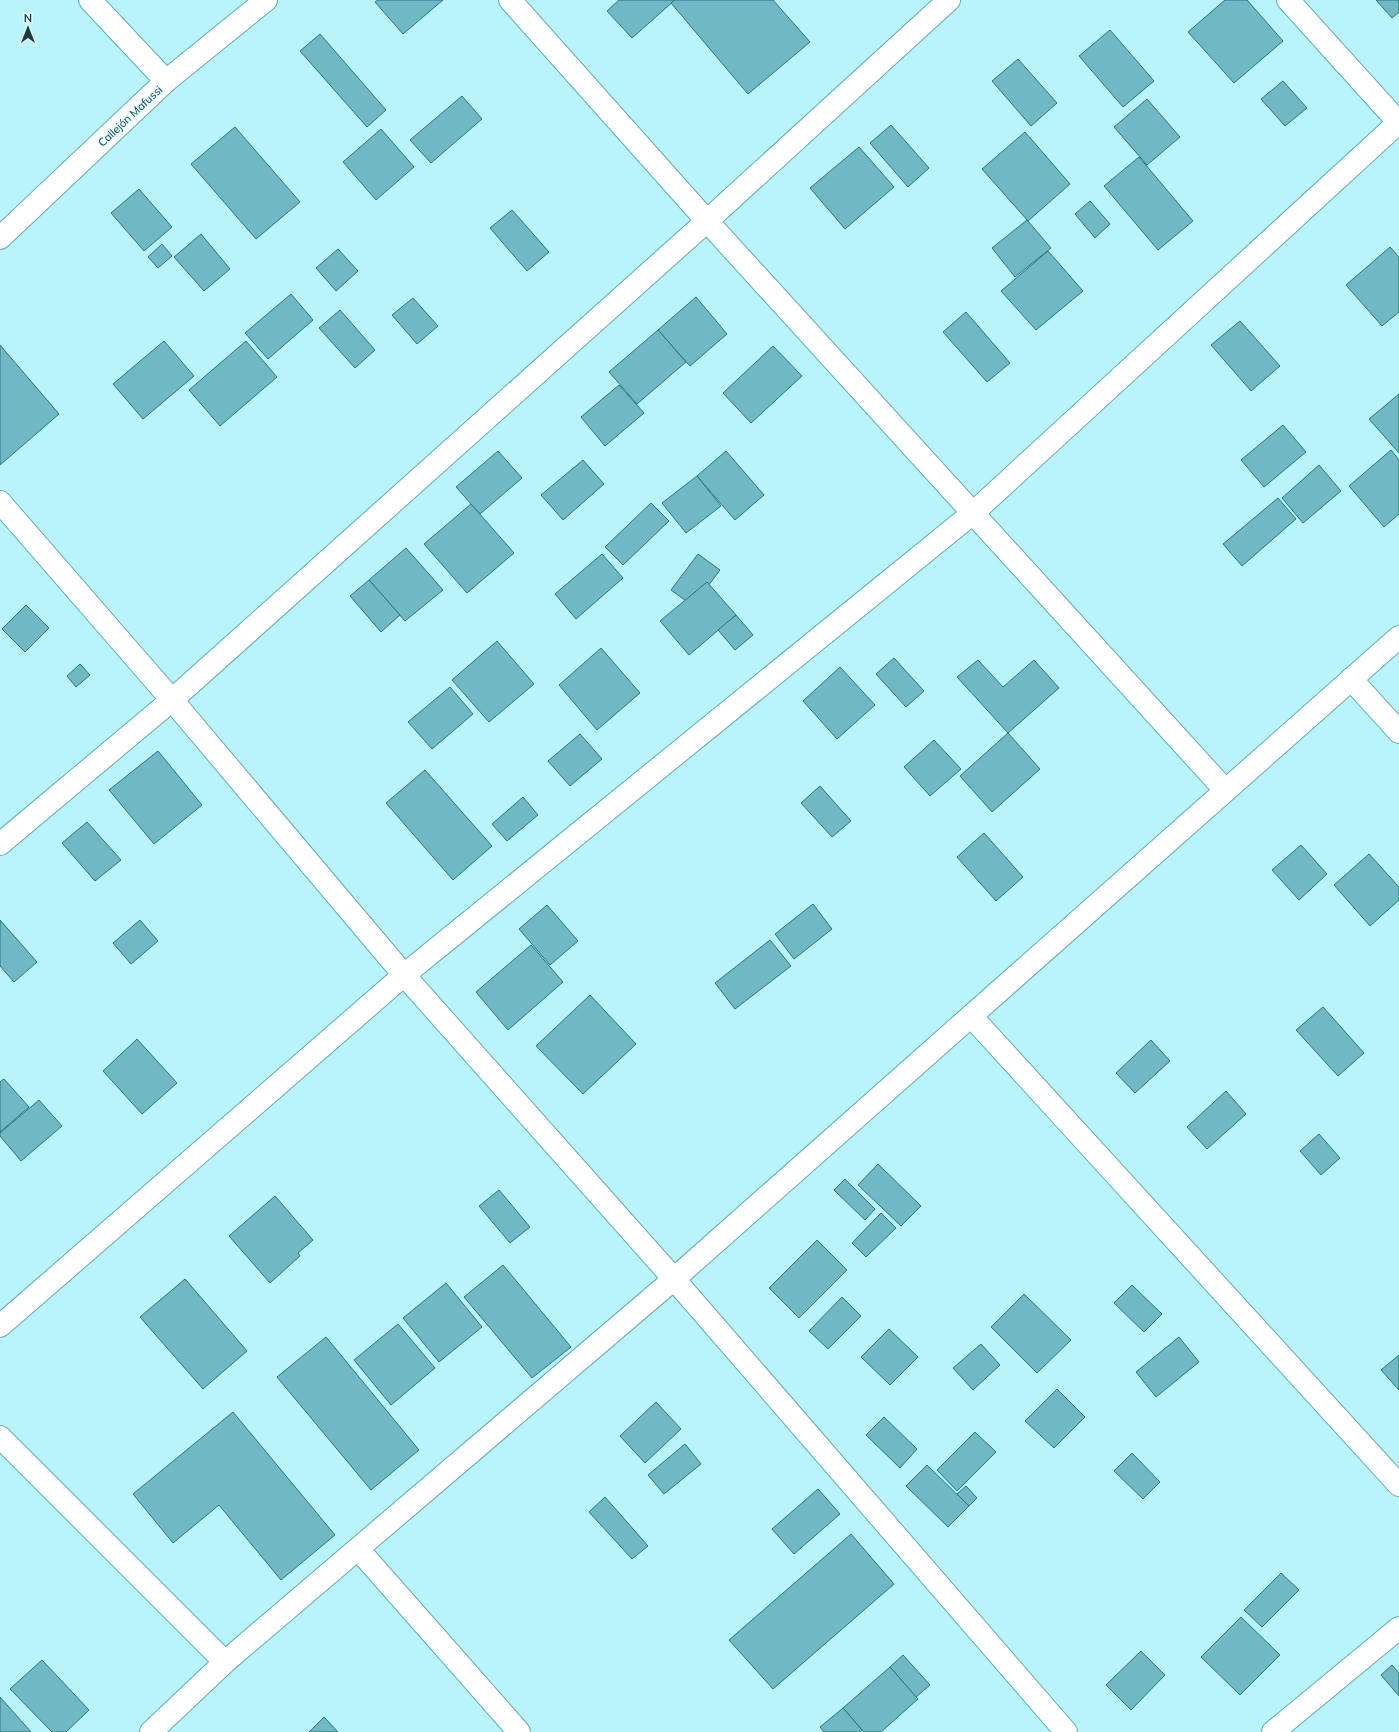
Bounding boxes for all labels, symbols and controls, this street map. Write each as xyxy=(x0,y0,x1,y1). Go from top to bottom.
north arrow xyxy=(8,8,48,48)
text: N xyxy=(24,11,32,25)
street label: Callejón Mafussi xyxy=(95,83,165,149)

